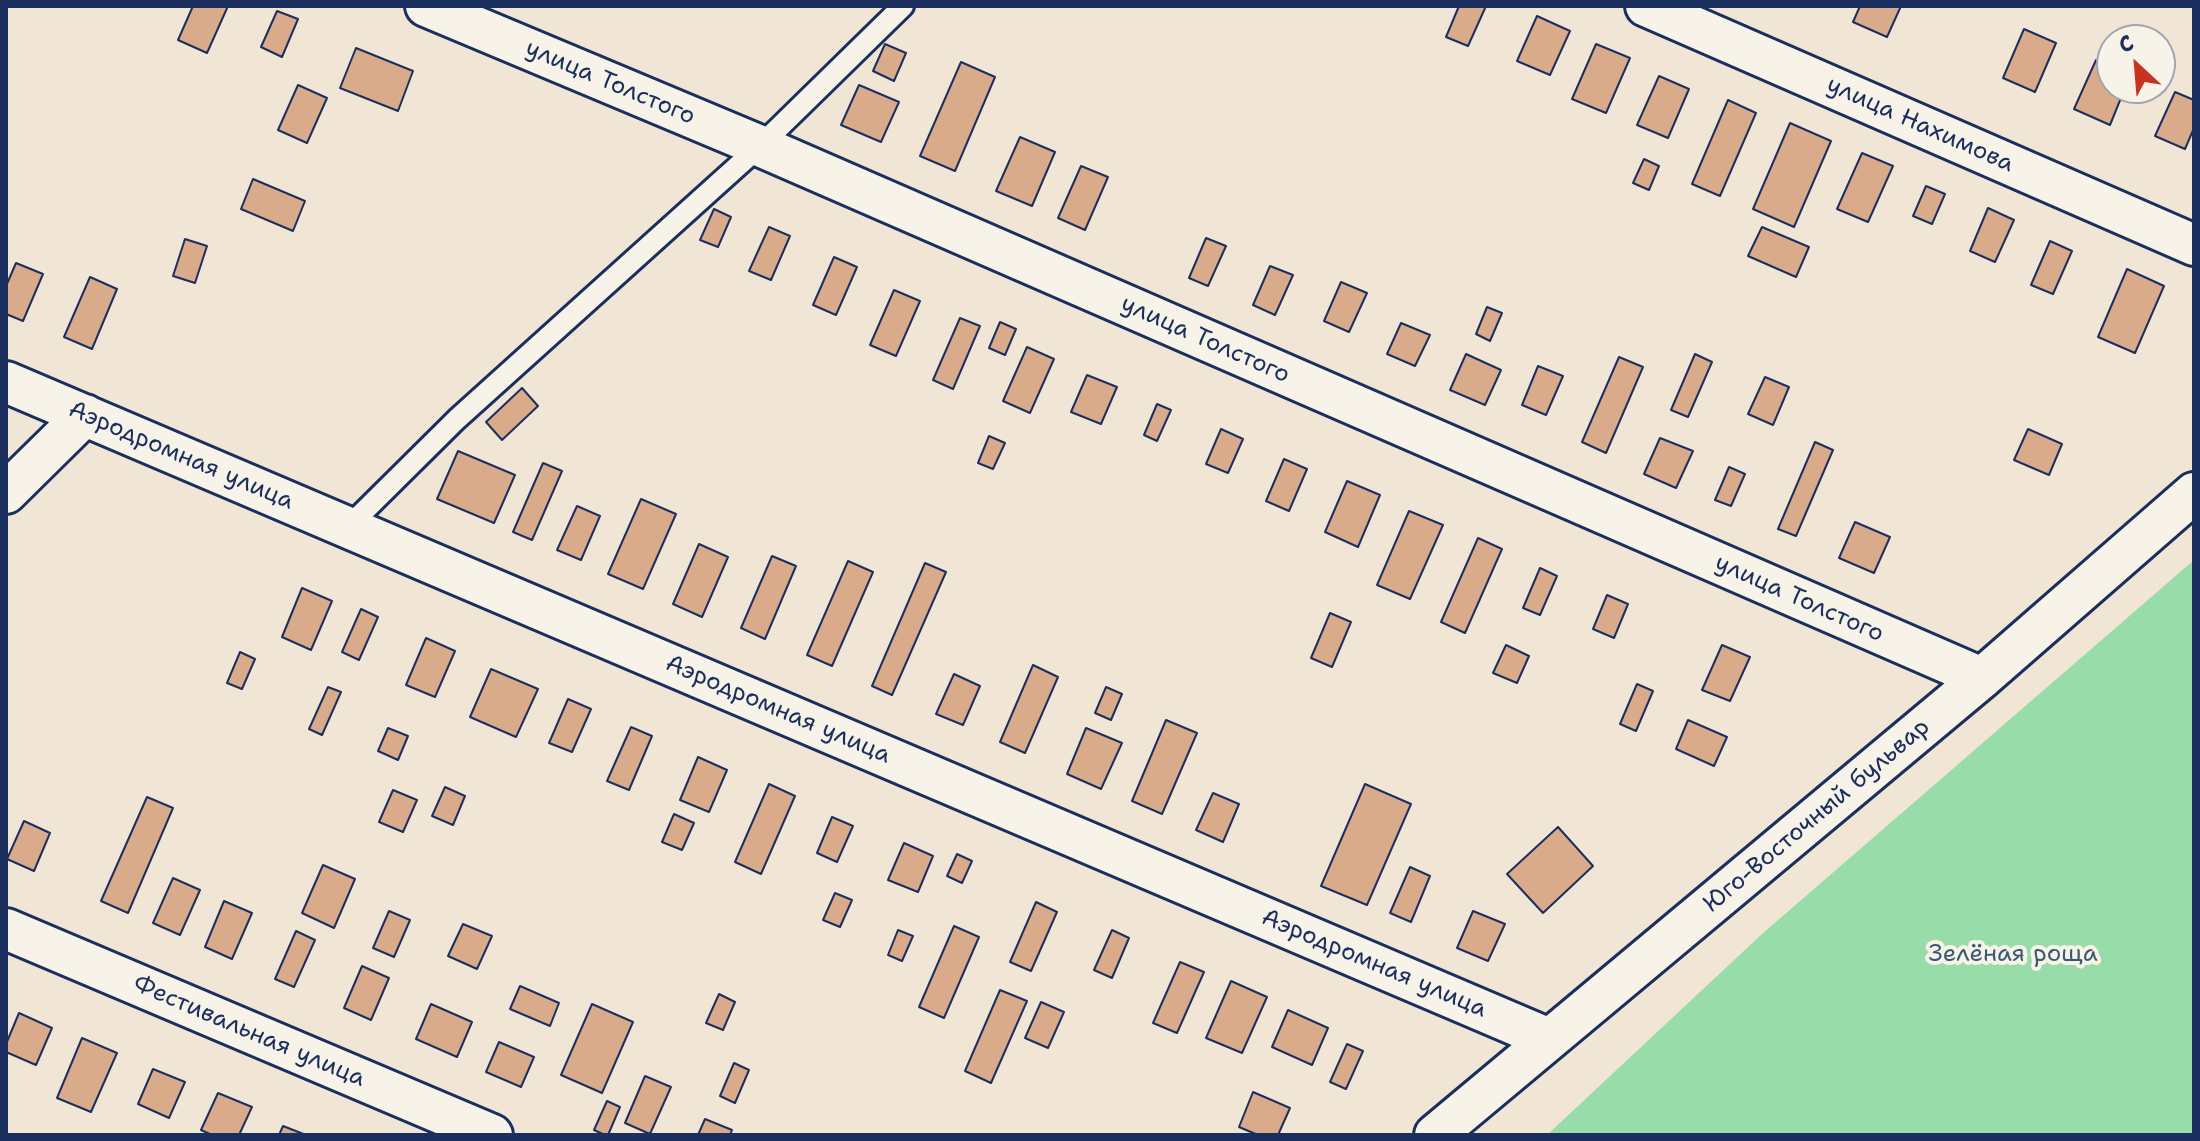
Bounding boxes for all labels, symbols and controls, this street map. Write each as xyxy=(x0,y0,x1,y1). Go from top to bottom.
north arrow xyxy=(2096,24,2176,104)
text: С xyxy=(2114,28,2139,60)
street label: улица Толстого xyxy=(521,34,699,132)
street label: улица Нахимова xyxy=(1822,71,2018,179)
street label: улица Толстого xyxy=(1116,290,1294,390)
street label: Аэродромная улица xyxy=(64,396,298,516)
street label: улица Толстого xyxy=(1710,549,1888,649)
street label: Аэродромная улица xyxy=(661,650,895,770)
street label: Юго-Восточный бульвар xyxy=(1698,713,1936,919)
street label: Аэродромная улица xyxy=(1257,904,1491,1024)
park label: Зелёная роща xyxy=(1928,941,2098,969)
street label: Фестивальная улица xyxy=(129,970,369,1094)

